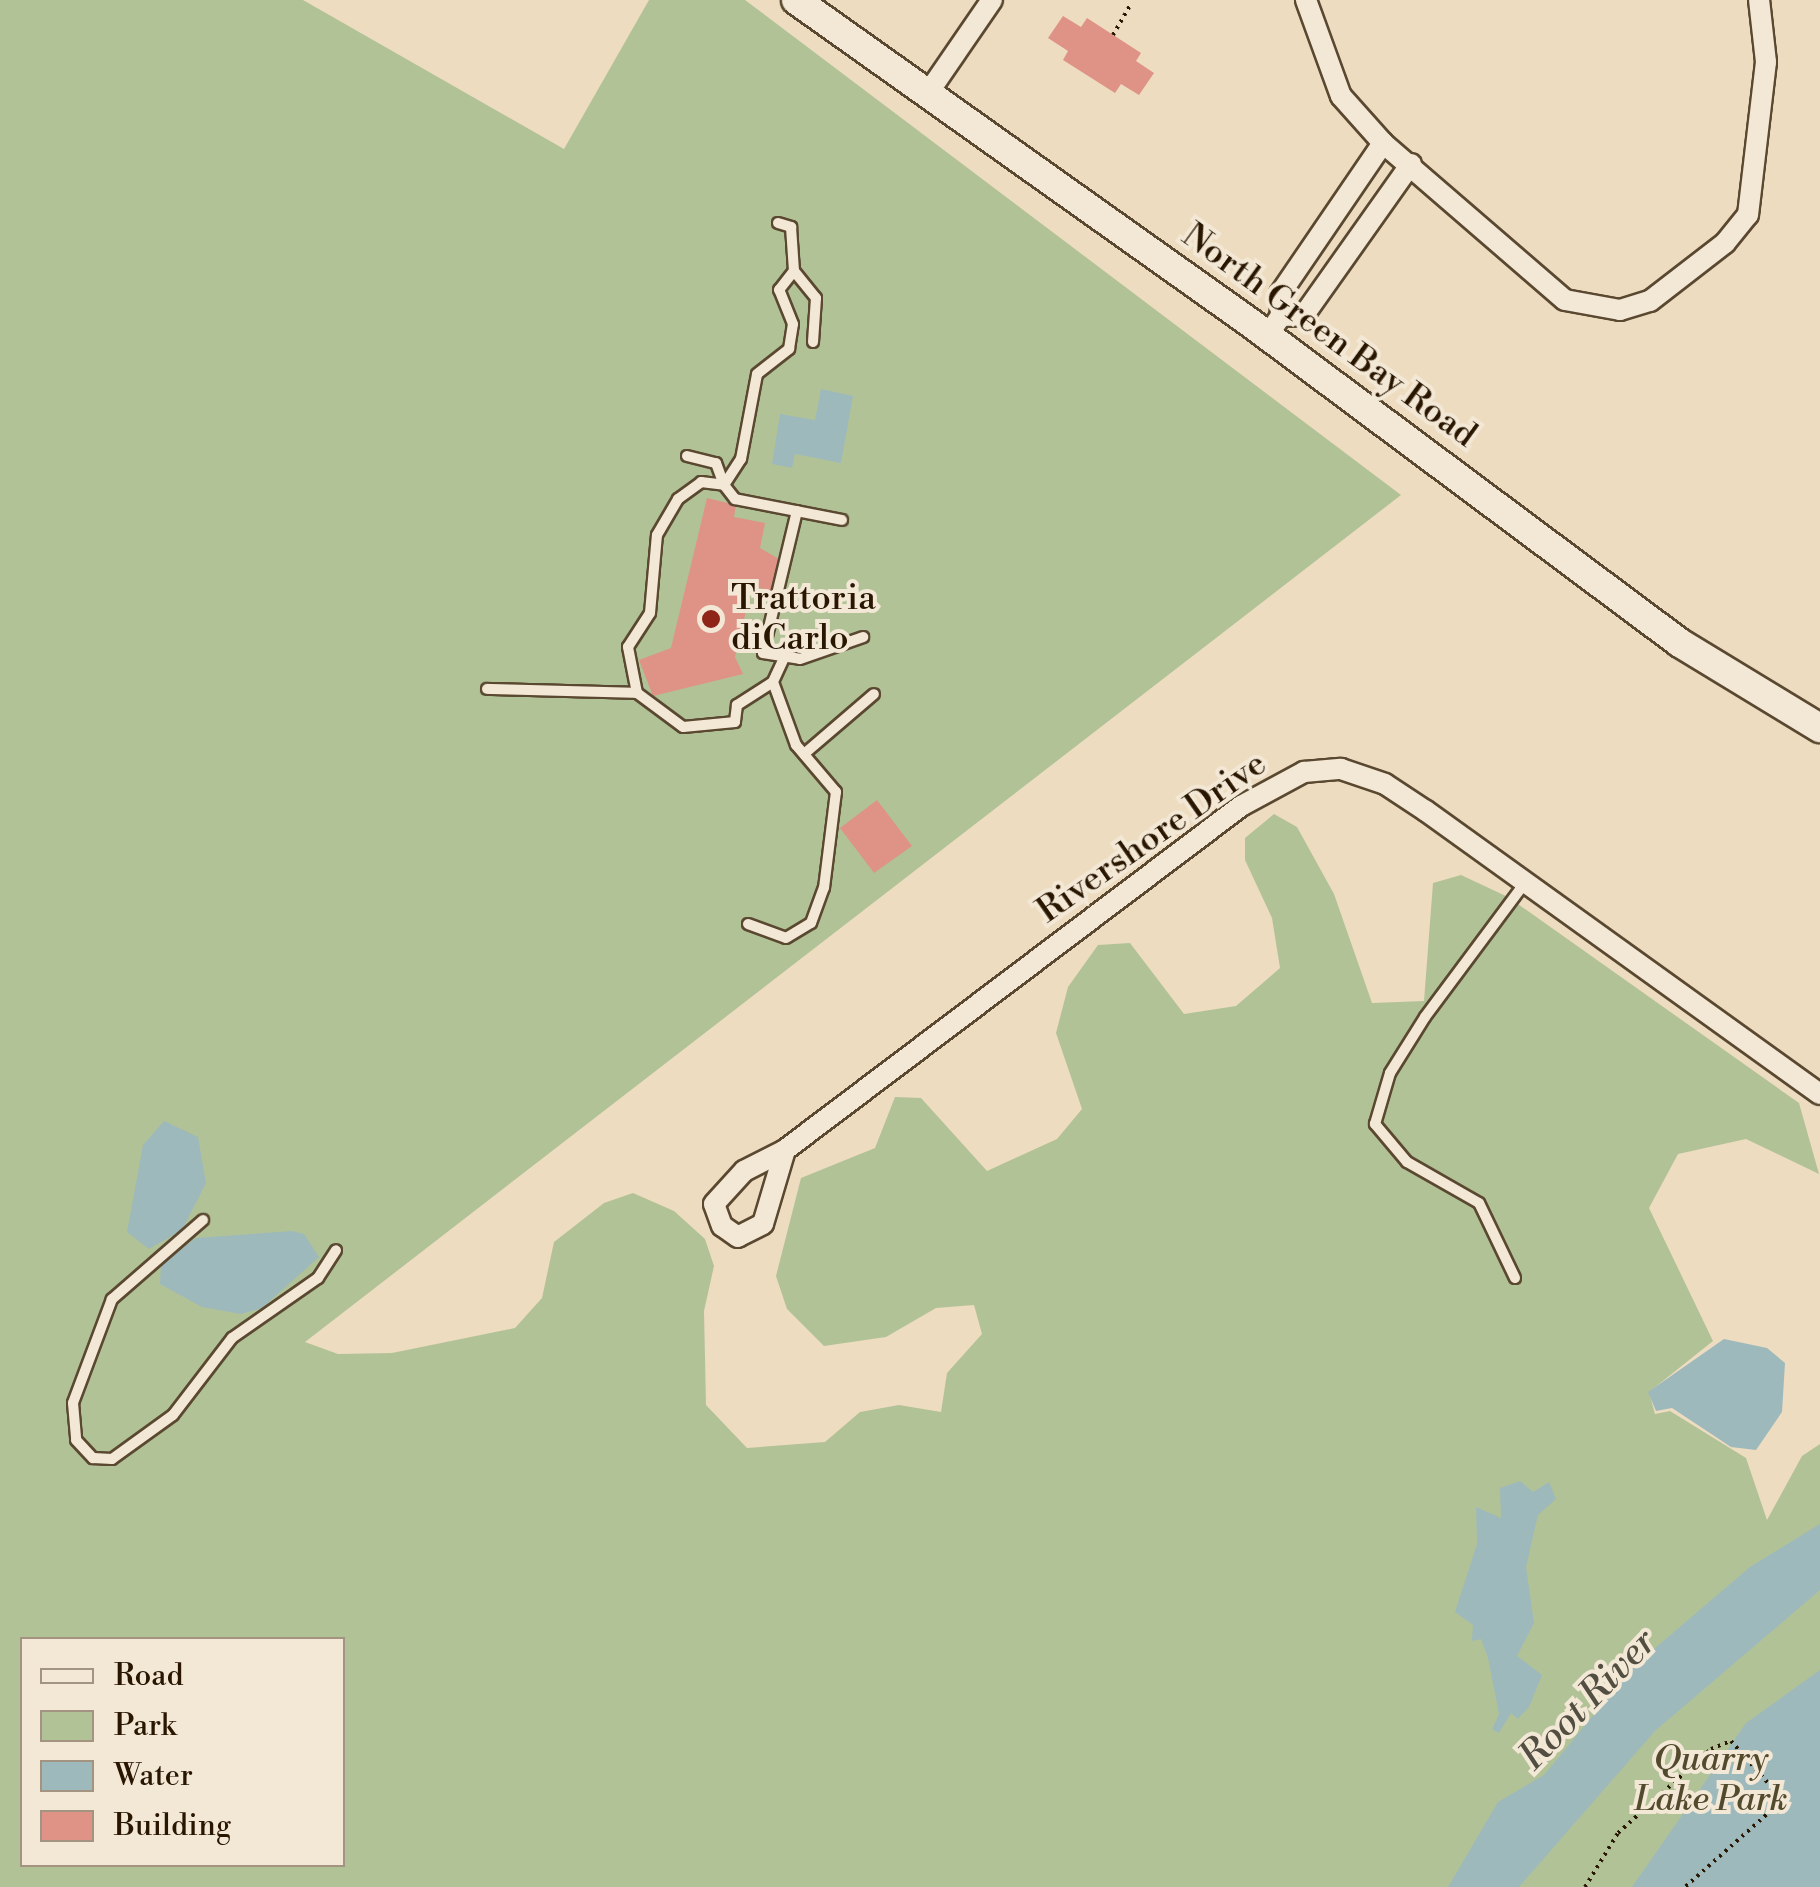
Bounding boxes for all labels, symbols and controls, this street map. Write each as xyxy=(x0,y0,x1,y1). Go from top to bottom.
street label: North Green Bay Road xyxy=(1174,215,1484,457)
place label: Trattoria diCarlo xyxy=(731,578,876,660)
marker: Trattoria diCarlo xyxy=(700,608,722,630)
street label: Rivershore Drive xyxy=(1029,743,1275,933)
water label: Root River xyxy=(1510,1620,1666,1780)
legend xyxy=(20,1637,345,1867)
text: Road xyxy=(114,1657,184,1695)
text: Park xyxy=(114,1707,176,1745)
park label: Quarry Lake Park xyxy=(1634,1739,1788,1821)
text: Water xyxy=(114,1757,193,1795)
text: Building xyxy=(114,1807,231,1845)

